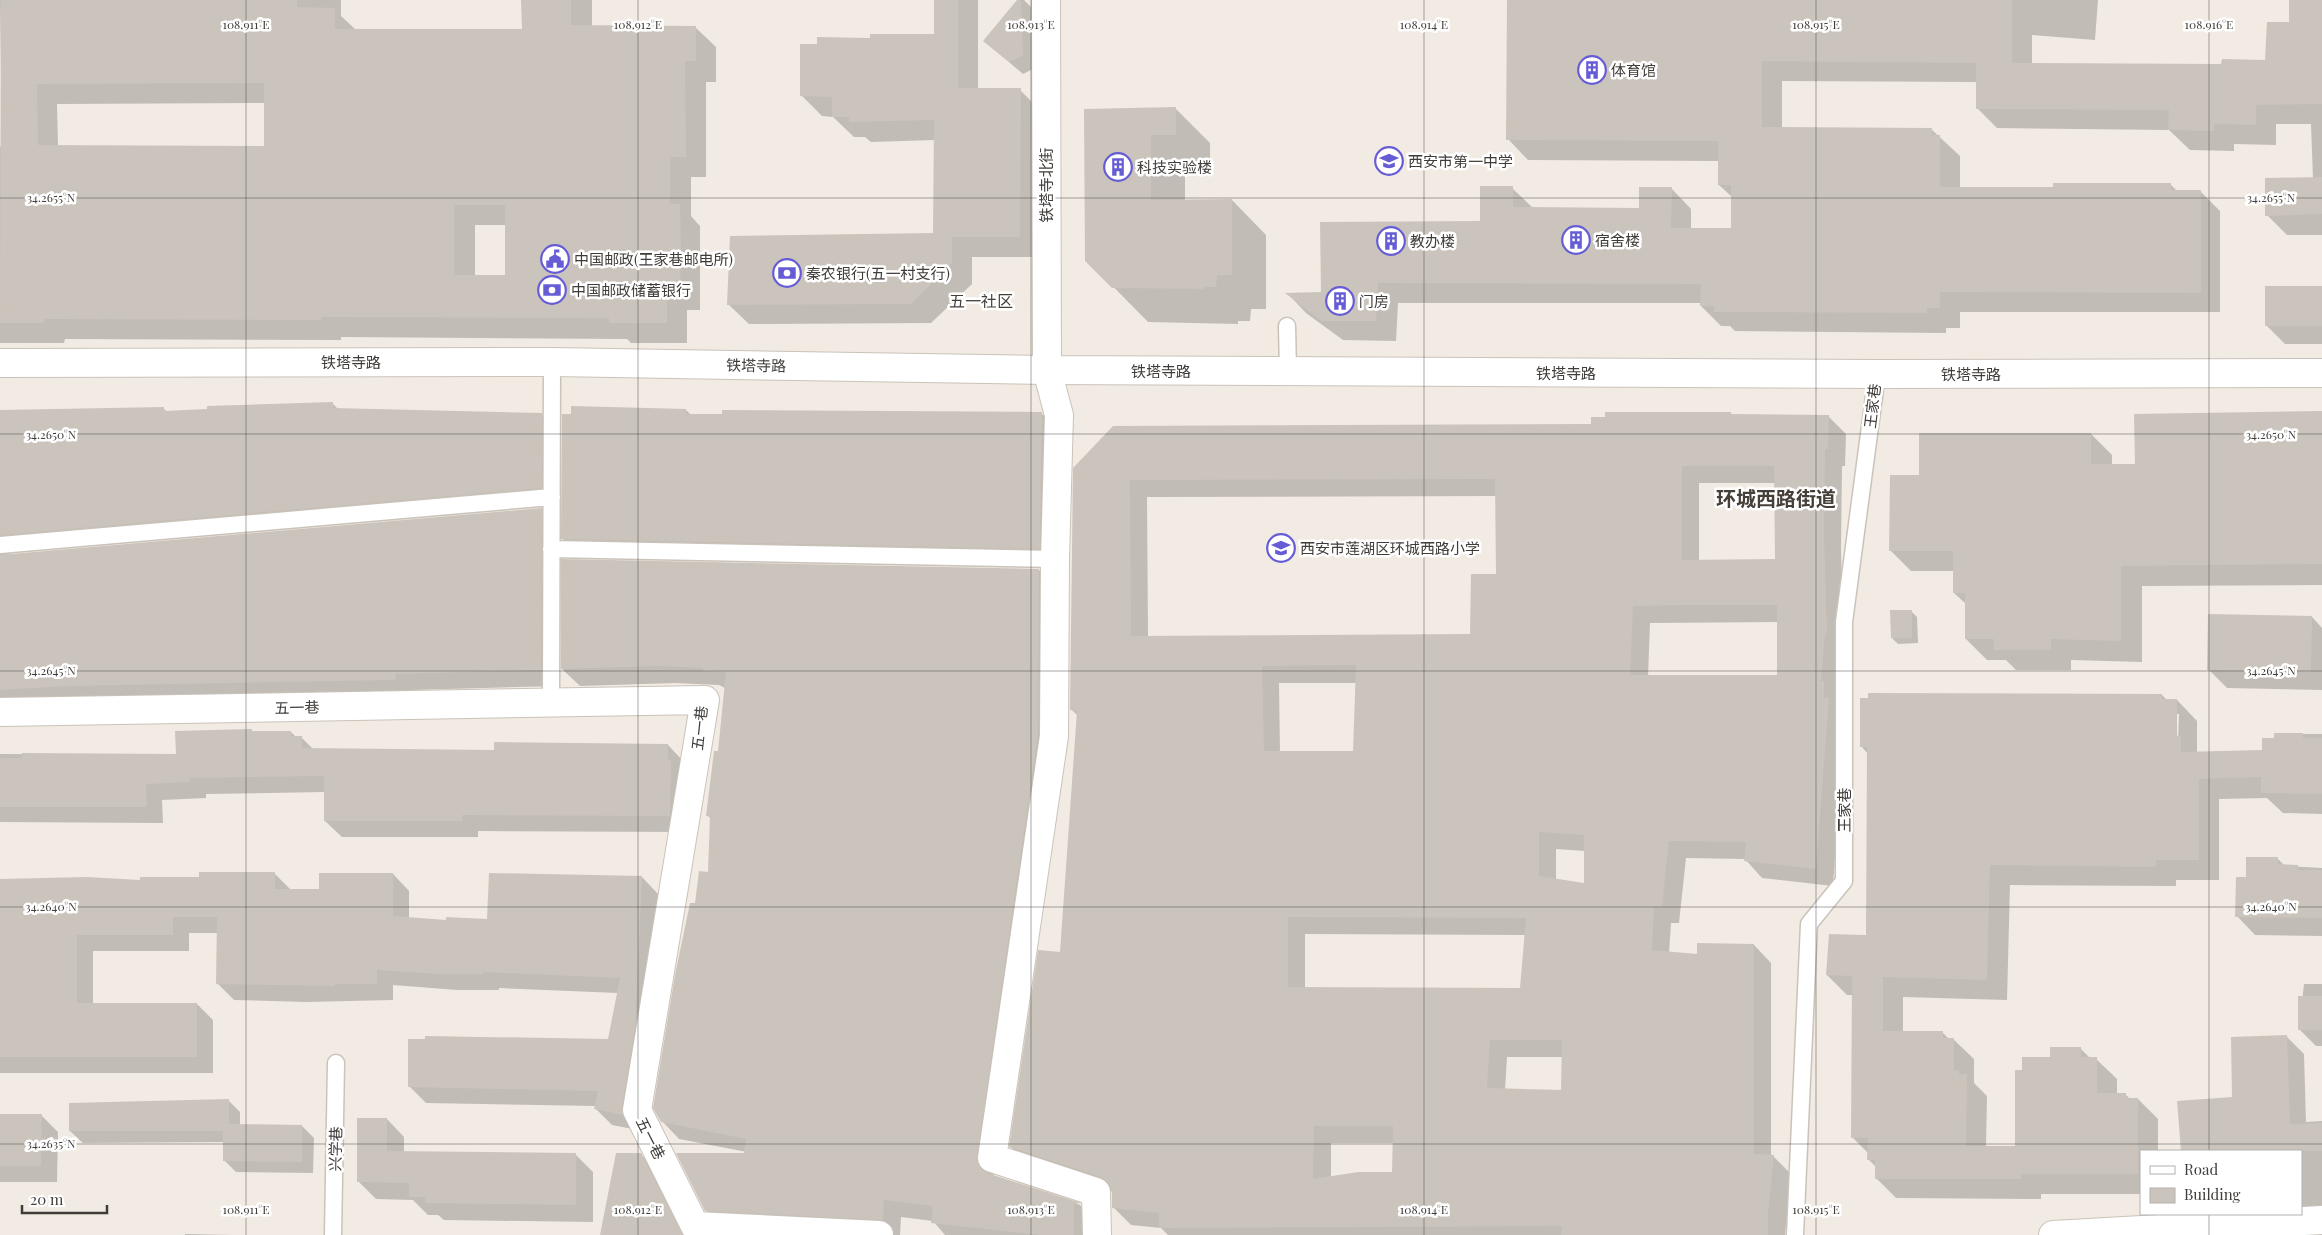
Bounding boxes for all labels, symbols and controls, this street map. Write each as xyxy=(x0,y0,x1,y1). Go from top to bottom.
text: 108.911°E xyxy=(222,16,270,32)
text: 108.912°E xyxy=(614,16,662,32)
text: 108.913°E xyxy=(1007,16,1055,32)
text: 108.914°E xyxy=(1400,16,1448,32)
text: 108.915°E xyxy=(1792,16,1840,32)
text: 108.916°E xyxy=(2185,16,2233,32)
building icon: 体育馆 xyxy=(1577,55,1607,85)
place label: 体育馆 xyxy=(1611,60,1656,80)
school or university icon: 西安市第一中学 xyxy=(1374,146,1404,176)
street label: 铁塔寺北街 xyxy=(1036,147,1056,223)
place label: 西安市第一中学 xyxy=(1408,151,1513,171)
building icon: 科技实验楼 xyxy=(1103,152,1133,182)
place label: 科技实验楼 xyxy=(1137,157,1212,177)
text: 34.2655°N xyxy=(27,189,76,205)
text: 34.2655°N xyxy=(2247,189,2296,205)
building icon: 宿舍楼 xyxy=(1561,225,1591,255)
building icon: 教办楼 xyxy=(1376,226,1406,256)
place label: 宿舍楼 xyxy=(1595,230,1640,250)
place label: 教办楼 xyxy=(1410,231,1455,251)
public building icon: 中国邮政(王家巷邮电所) xyxy=(540,244,570,274)
place label: 中国邮政(王家巷邮电所) xyxy=(574,249,733,269)
bank icon: 秦农银行(五一村支行) xyxy=(772,258,802,288)
place label: 秦农银行(五一村支行) xyxy=(806,263,950,283)
bank icon: 中国邮政储蓄银行 xyxy=(537,275,567,305)
place label: 中国邮政储蓄银行 xyxy=(571,280,691,300)
building icon: 门房 xyxy=(1325,286,1355,316)
district label: 五一社区 xyxy=(949,290,1013,311)
place label: 门房 xyxy=(1359,291,1389,311)
street label: 铁塔寺路 xyxy=(321,352,381,372)
street label: 铁塔寺路 xyxy=(726,354,786,376)
street label: 铁塔寺路 xyxy=(1131,361,1191,381)
street label: 铁塔寺路 xyxy=(1536,363,1596,383)
street label: 铁塔寺路 xyxy=(1941,364,2001,384)
street label: 王家巷 xyxy=(1859,382,1885,430)
text: 34.2650°N xyxy=(26,426,77,442)
text: 34.2650°N xyxy=(2246,426,2297,442)
district label: 环城西路街道 xyxy=(1716,484,1836,511)
school or university icon: 西安市莲湖区环城西路小学 xyxy=(1266,533,1296,563)
place label: 西安市莲湖区环城西路小学 xyxy=(1300,538,1480,558)
text: 34.2645°N xyxy=(26,662,76,678)
text: 34.2645°N xyxy=(2246,662,2296,678)
street label: 五一巷 xyxy=(274,697,320,717)
street label: 五一巷 xyxy=(687,705,711,751)
street label: 王家巷 xyxy=(1834,787,1854,833)
text: 34.2640°N xyxy=(25,898,77,914)
text: 34.2640°N xyxy=(2245,898,2297,914)
street label: 五一巷 xyxy=(632,1113,670,1163)
street label: 兴学巷 xyxy=(325,1126,345,1172)
text: 34.2635°N xyxy=(26,1135,76,1151)
legend xyxy=(2140,1150,2302,1215)
text: Road xyxy=(2184,1159,2218,1179)
scale bar xyxy=(22,1182,108,1214)
text: Building xyxy=(2184,1184,2241,1204)
text: 20 m xyxy=(30,1189,64,1209)
text: 108.911°E xyxy=(222,1201,270,1217)
text: 108.912°E xyxy=(614,1201,662,1217)
text: 108.913°E xyxy=(1007,1201,1055,1217)
text: 108.914°E xyxy=(1400,1201,1448,1217)
text: 108.915°E xyxy=(1792,1201,1840,1217)

